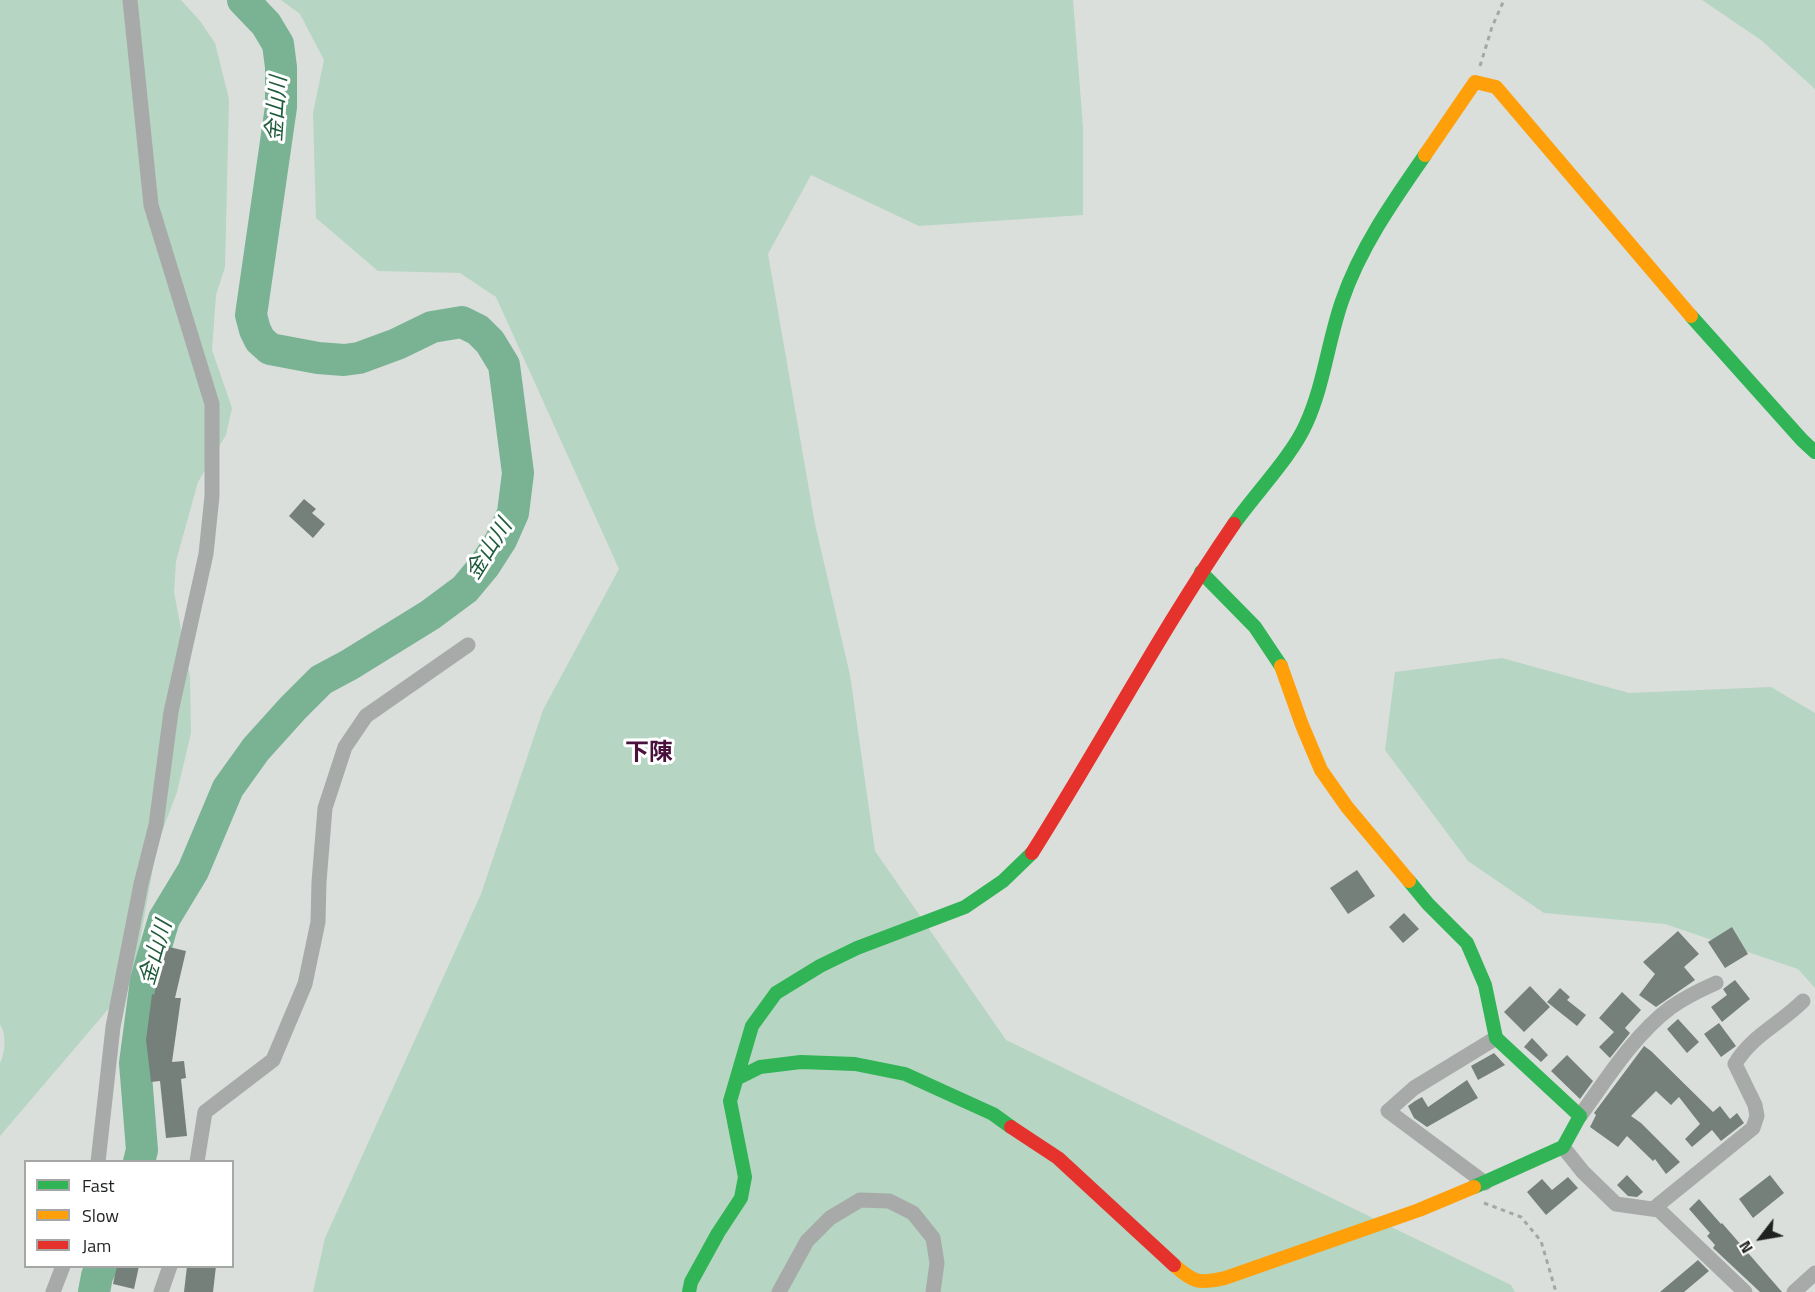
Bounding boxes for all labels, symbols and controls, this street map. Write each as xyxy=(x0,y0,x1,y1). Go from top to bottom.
water label: 金山川 xyxy=(263,75,293,143)
water label: 金山川 xyxy=(461,515,519,585)
district label: 下陳 xyxy=(625,740,673,768)
water label: 金山川 xyxy=(135,918,179,988)
legend xyxy=(24,1160,234,1268)
text: Fast xyxy=(82,1172,115,1199)
text: Slow xyxy=(82,1202,119,1229)
north arrow xyxy=(1731,1208,1791,1268)
text: Jam xyxy=(82,1232,111,1259)
text: N xyxy=(1732,1236,1759,1258)

